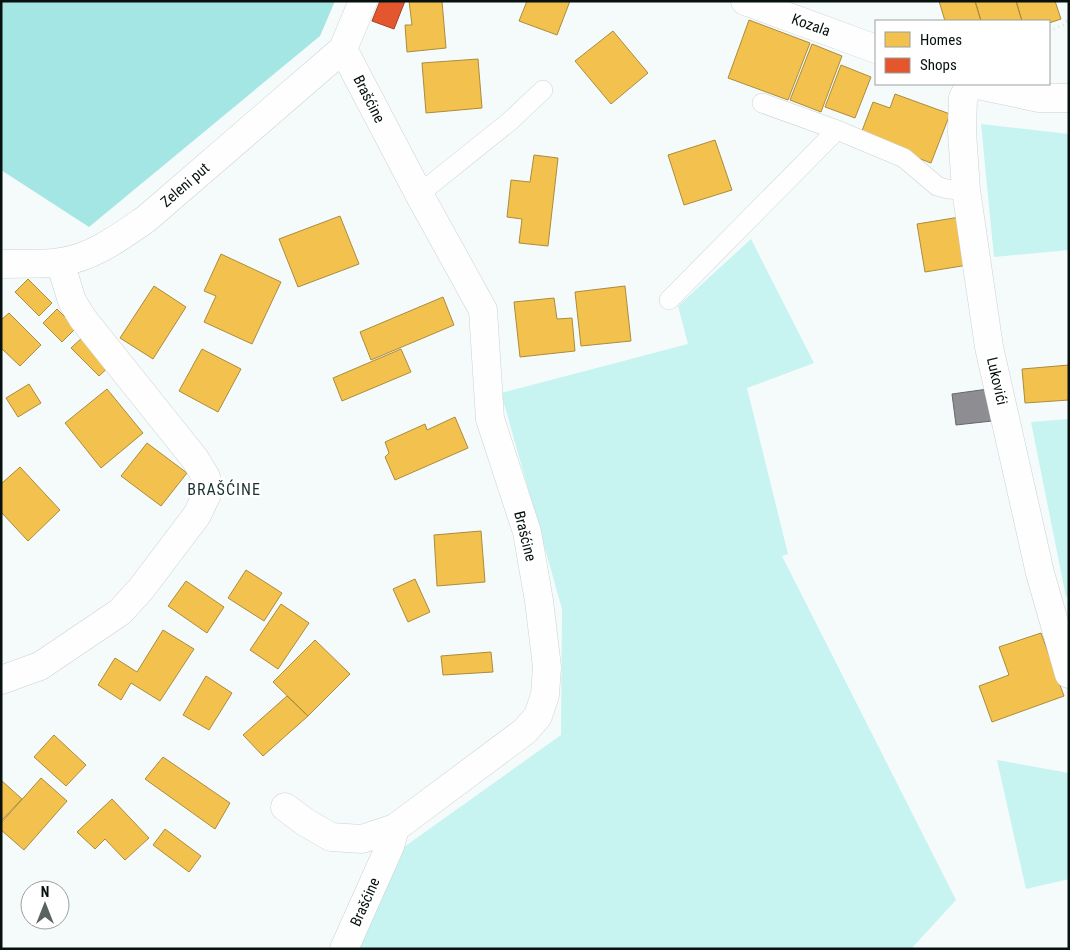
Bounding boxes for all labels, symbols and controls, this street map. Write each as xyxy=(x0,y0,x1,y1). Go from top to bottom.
street label: Kozala xyxy=(789,10,833,40)
legend xyxy=(875,20,1050,85)
text: Homes xyxy=(920,31,962,49)
text: Shops xyxy=(920,56,957,74)
street label: Brašćine xyxy=(349,72,389,126)
street label: Zeleni put xyxy=(157,159,213,211)
street label: Lukovići xyxy=(983,355,1011,407)
district label: BRAŠĆINE xyxy=(187,479,261,499)
street label: Brašćine xyxy=(510,509,540,563)
street label: Brašćine xyxy=(346,875,384,929)
north arrow xyxy=(20,880,70,930)
text: N xyxy=(41,884,49,900)

